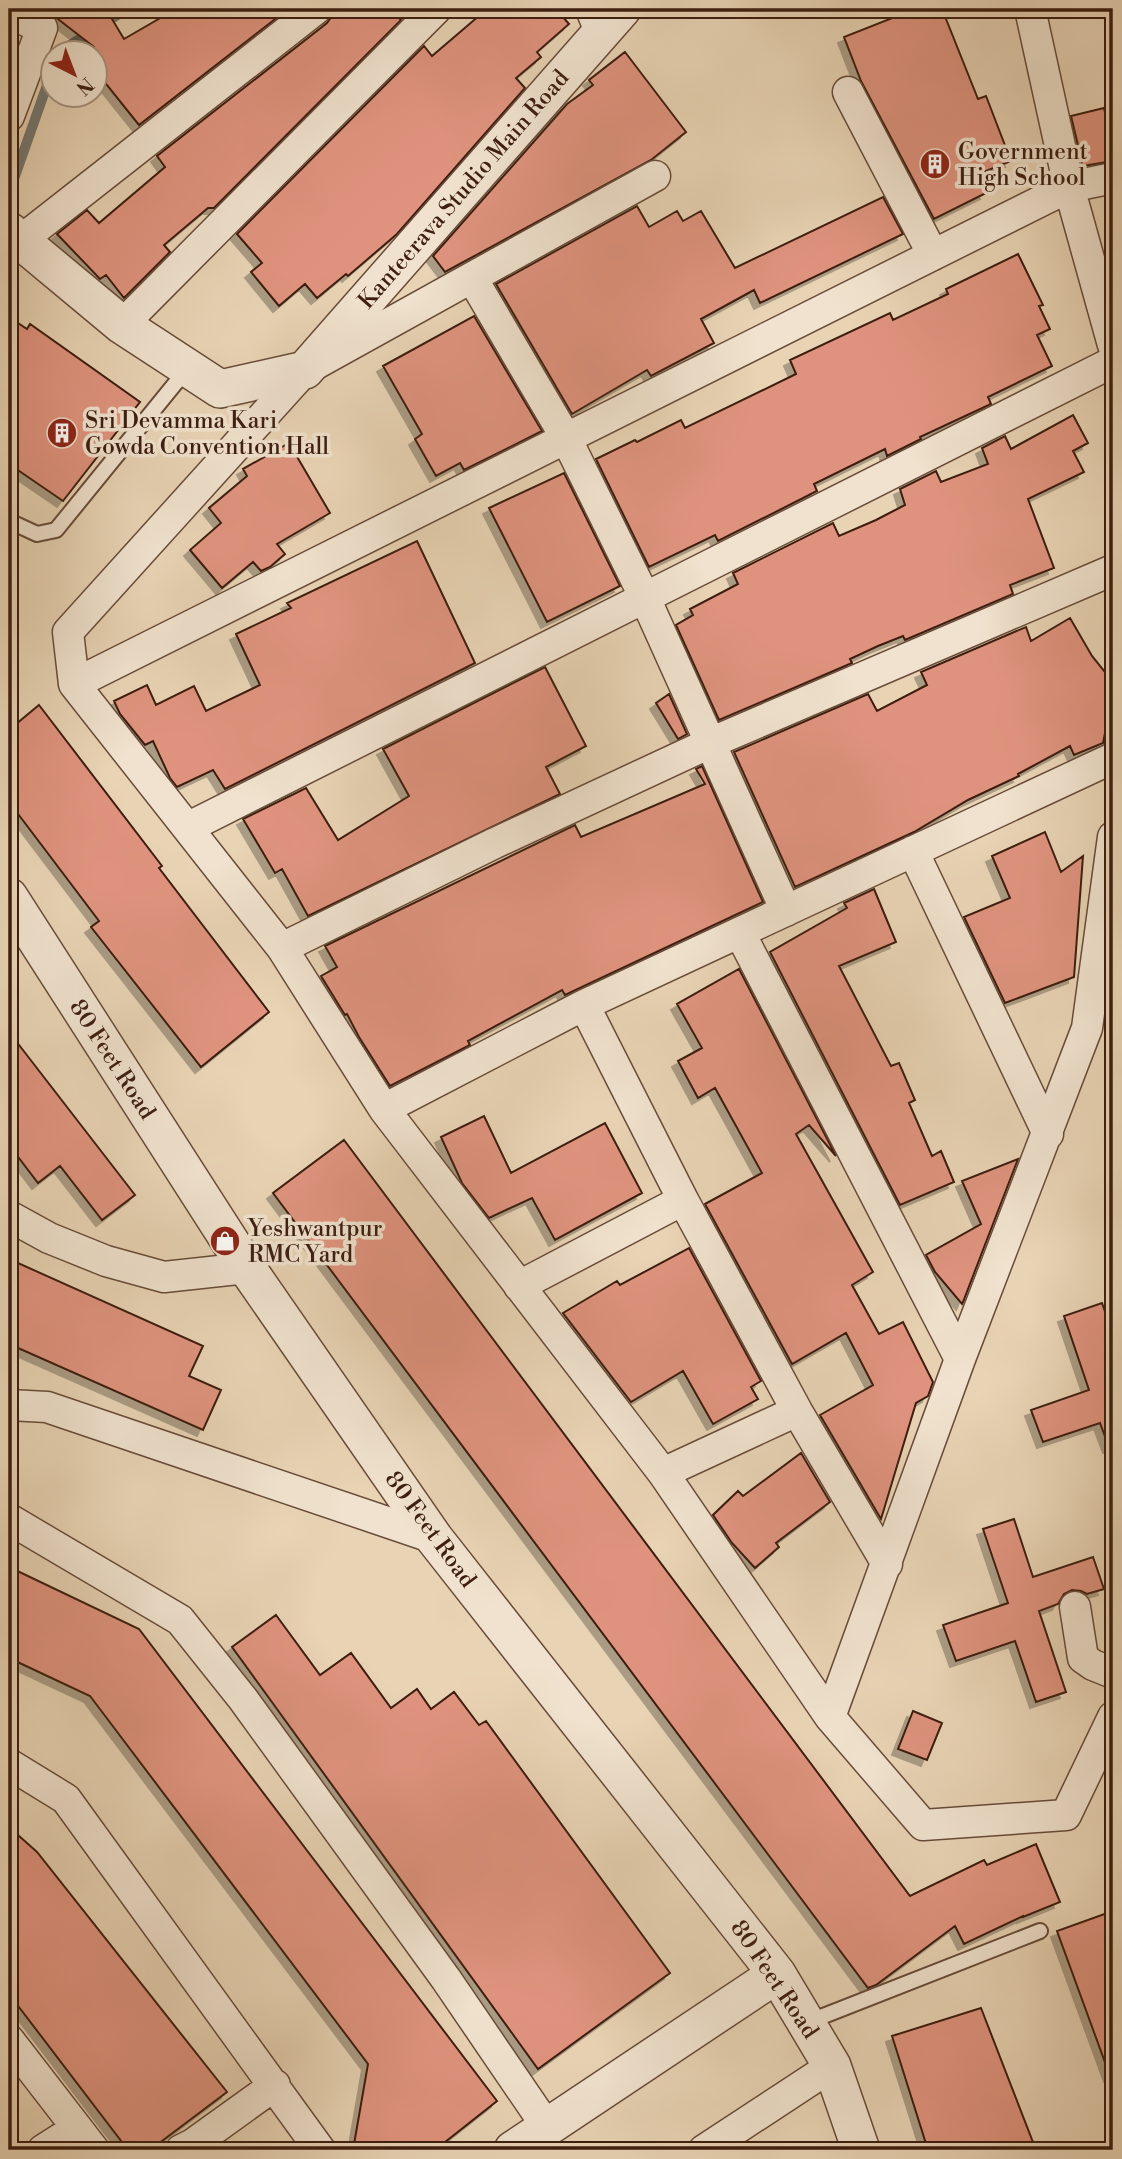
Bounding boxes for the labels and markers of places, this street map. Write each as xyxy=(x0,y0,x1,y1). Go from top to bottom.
place label: Government High School xyxy=(958,138,1088,192)
building icon: Government High School xyxy=(918,147,952,181)
place label: Sri Devamma Kari Gowda Convention Hall xyxy=(85,407,329,461)
building icon: Sri Devamma Kari Gowda Convention Hall xyxy=(45,416,79,450)
place label: Yeshwantpur RMC Yard xyxy=(247,1215,383,1269)
shop icon: Yeshwantpur RMC Yard xyxy=(208,1224,242,1258)

